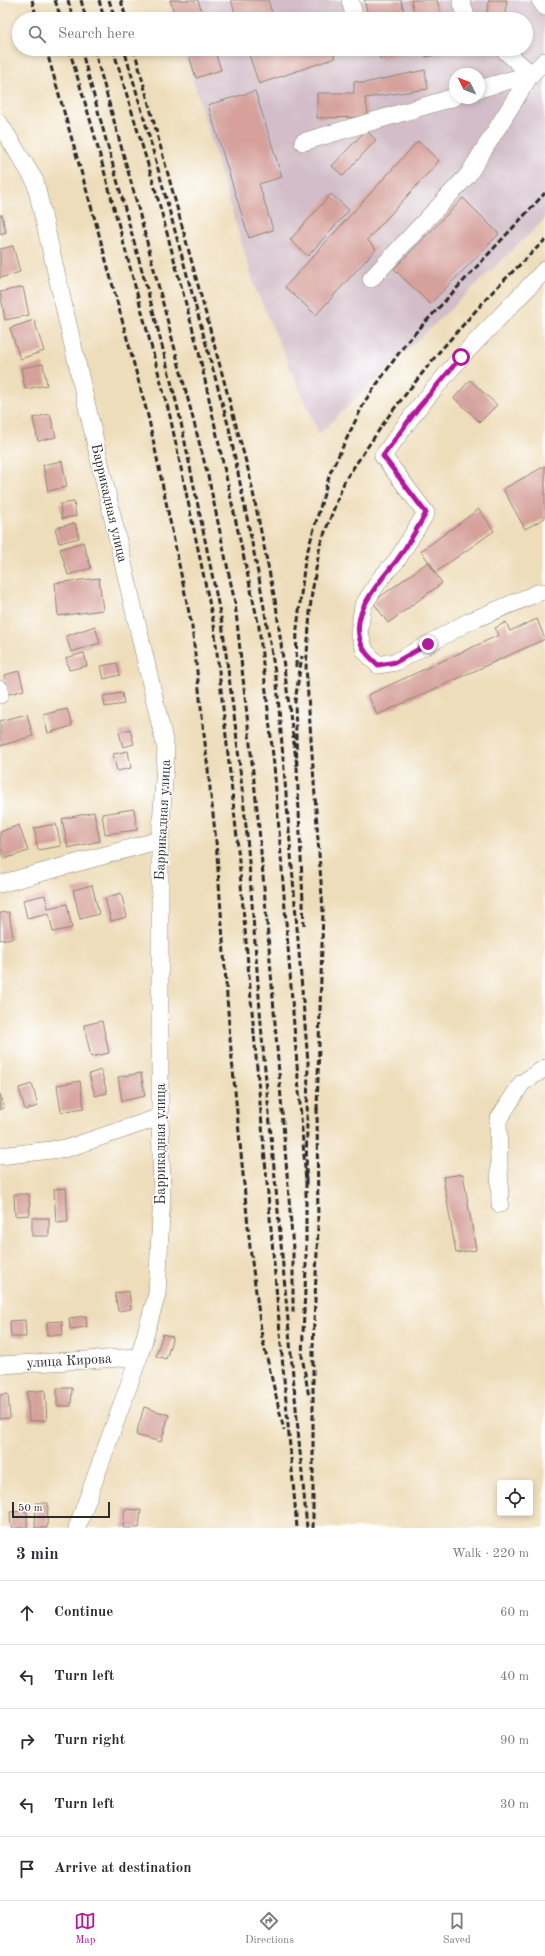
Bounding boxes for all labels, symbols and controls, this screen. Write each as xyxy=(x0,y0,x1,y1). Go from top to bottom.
search box xyxy=(12,12,533,56)
icon: search xyxy=(26,23,48,45)
text: Search here xyxy=(58,27,135,42)
north arrow xyxy=(449,68,485,104)
route start xyxy=(452,348,470,366)
street label: Баррикадная улица xyxy=(89,442,129,564)
route end xyxy=(419,635,437,653)
street label: Баррикадная улица xyxy=(153,759,173,881)
street label: Баррикадная улица xyxy=(154,1083,168,1205)
street label: улица Кирова xyxy=(26,1352,112,1370)
map controls xyxy=(497,1480,533,1516)
button: locate xyxy=(497,1480,533,1516)
scale bar xyxy=(12,1500,110,1519)
text: 50 m xyxy=(18,1503,43,1514)
text: 3 min xyxy=(16,1546,59,1563)
text: Walk · 220 m xyxy=(452,1547,529,1560)
icon: ahead xyxy=(16,1602,38,1624)
text: Continue xyxy=(54,1605,113,1620)
text: 60 m xyxy=(500,1606,529,1619)
icon: left xyxy=(16,1666,38,1688)
text: Turn left xyxy=(54,1669,114,1684)
text: 40 m xyxy=(500,1670,529,1683)
icon: right xyxy=(16,1730,38,1752)
text: Turn right xyxy=(54,1733,125,1748)
text: 90 m xyxy=(500,1734,529,1747)
icon: left xyxy=(16,1794,38,1816)
text: Turn left xyxy=(54,1797,114,1812)
text: 30 m xyxy=(500,1798,529,1811)
icon: arrive xyxy=(16,1858,38,1880)
text: Arrive at destination xyxy=(54,1861,192,1876)
tab: Map xyxy=(74,1910,96,1948)
tab: Directions xyxy=(245,1910,294,1948)
tab: Saved xyxy=(443,1910,471,1948)

